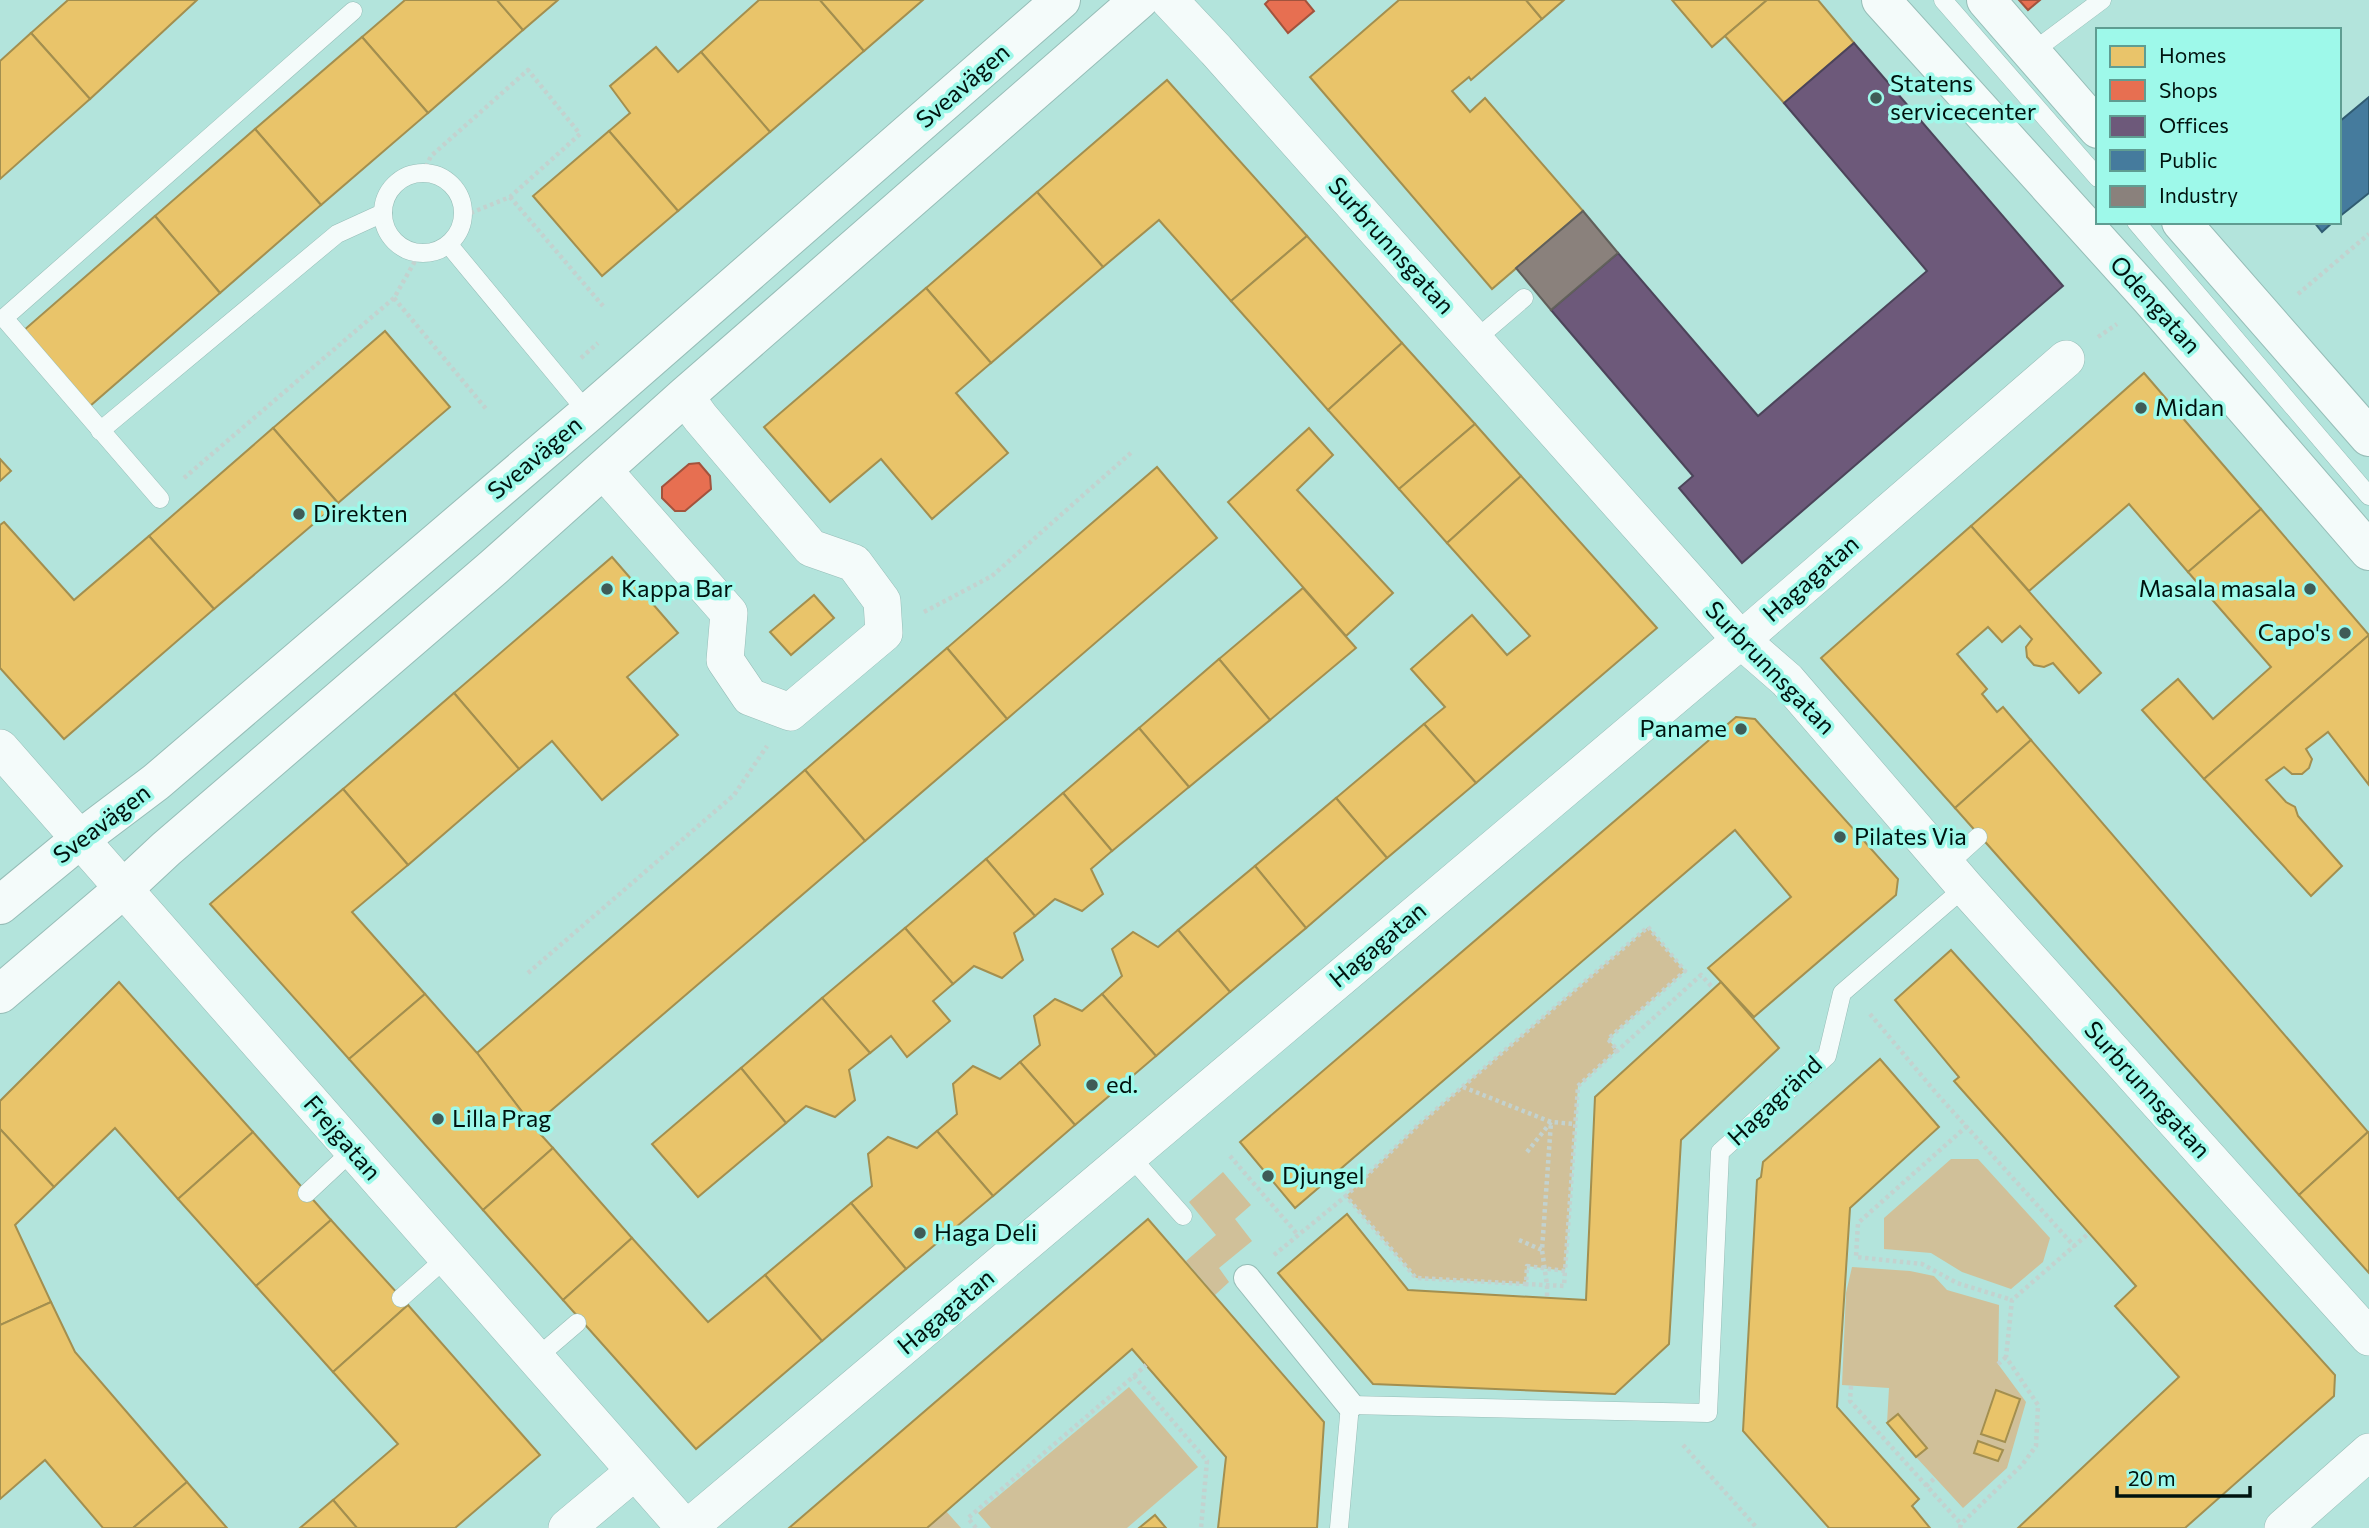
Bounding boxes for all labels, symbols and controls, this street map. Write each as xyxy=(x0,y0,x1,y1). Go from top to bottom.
legend xyxy=(2096,28,2341,224)
street label: Sveavägen xyxy=(909,37,1015,133)
text: Homes xyxy=(2159,42,2226,67)
place label: Statens servicecenter xyxy=(1890,68,2037,125)
text: Shops xyxy=(2159,77,2218,102)
marker: Statens servicecenter xyxy=(1868,90,1884,106)
text: Offices xyxy=(2159,112,2229,137)
text: Public xyxy=(2159,147,2217,172)
street label: Surbrunnsgatan xyxy=(1323,171,1461,319)
text: Industry xyxy=(2159,182,2238,207)
street label: Odengatan xyxy=(2105,249,2208,359)
place label: Midan xyxy=(2155,392,2224,421)
marker: Midan xyxy=(2133,400,2149,416)
street label: Sveavägen xyxy=(481,409,587,505)
place label: Direkten xyxy=(313,498,408,527)
marker: Direkten xyxy=(291,506,307,522)
street label: Hagagatan xyxy=(1756,528,1864,627)
place label: Kappa Bar xyxy=(621,573,733,602)
place label: Masala masala xyxy=(2138,573,2296,602)
marker: Kappa Bar xyxy=(599,581,615,597)
marker: Masala masala xyxy=(2302,581,2318,597)
street label: Surbrunnsgatan xyxy=(1700,594,1842,740)
place label: Capo's xyxy=(2258,617,2331,646)
marker: Capo's xyxy=(2337,625,2353,641)
place label: Paname xyxy=(1639,713,1727,742)
marker: Paname xyxy=(1733,721,1749,737)
street label: Sveavägen xyxy=(47,777,155,869)
place label: Pilates Via xyxy=(1854,821,1967,850)
marker: Pilates Via xyxy=(1832,829,1848,845)
street label: Hagagatan xyxy=(1323,895,1431,993)
street label: Surbrunnsgatan xyxy=(2079,1015,2217,1163)
street label: Hagagränd xyxy=(1721,1049,1827,1151)
place label: ed. xyxy=(1106,1069,1138,1098)
marker: ed. xyxy=(1084,1077,1100,1093)
street label: Frejgatan xyxy=(298,1089,388,1185)
place label: Lilla Prag xyxy=(452,1103,551,1132)
marker: Lilla Prag xyxy=(430,1111,446,1127)
place label: Djungel xyxy=(1282,1160,1364,1189)
marker: Djungel xyxy=(1260,1168,1276,1184)
place label: Haga Deli xyxy=(934,1217,1037,1246)
marker: Haga Deli xyxy=(912,1225,928,1241)
street label: Hagagatan xyxy=(891,1262,999,1360)
scale bar xyxy=(2117,1454,2250,1498)
text: 20 m xyxy=(2128,1465,2176,1490)

